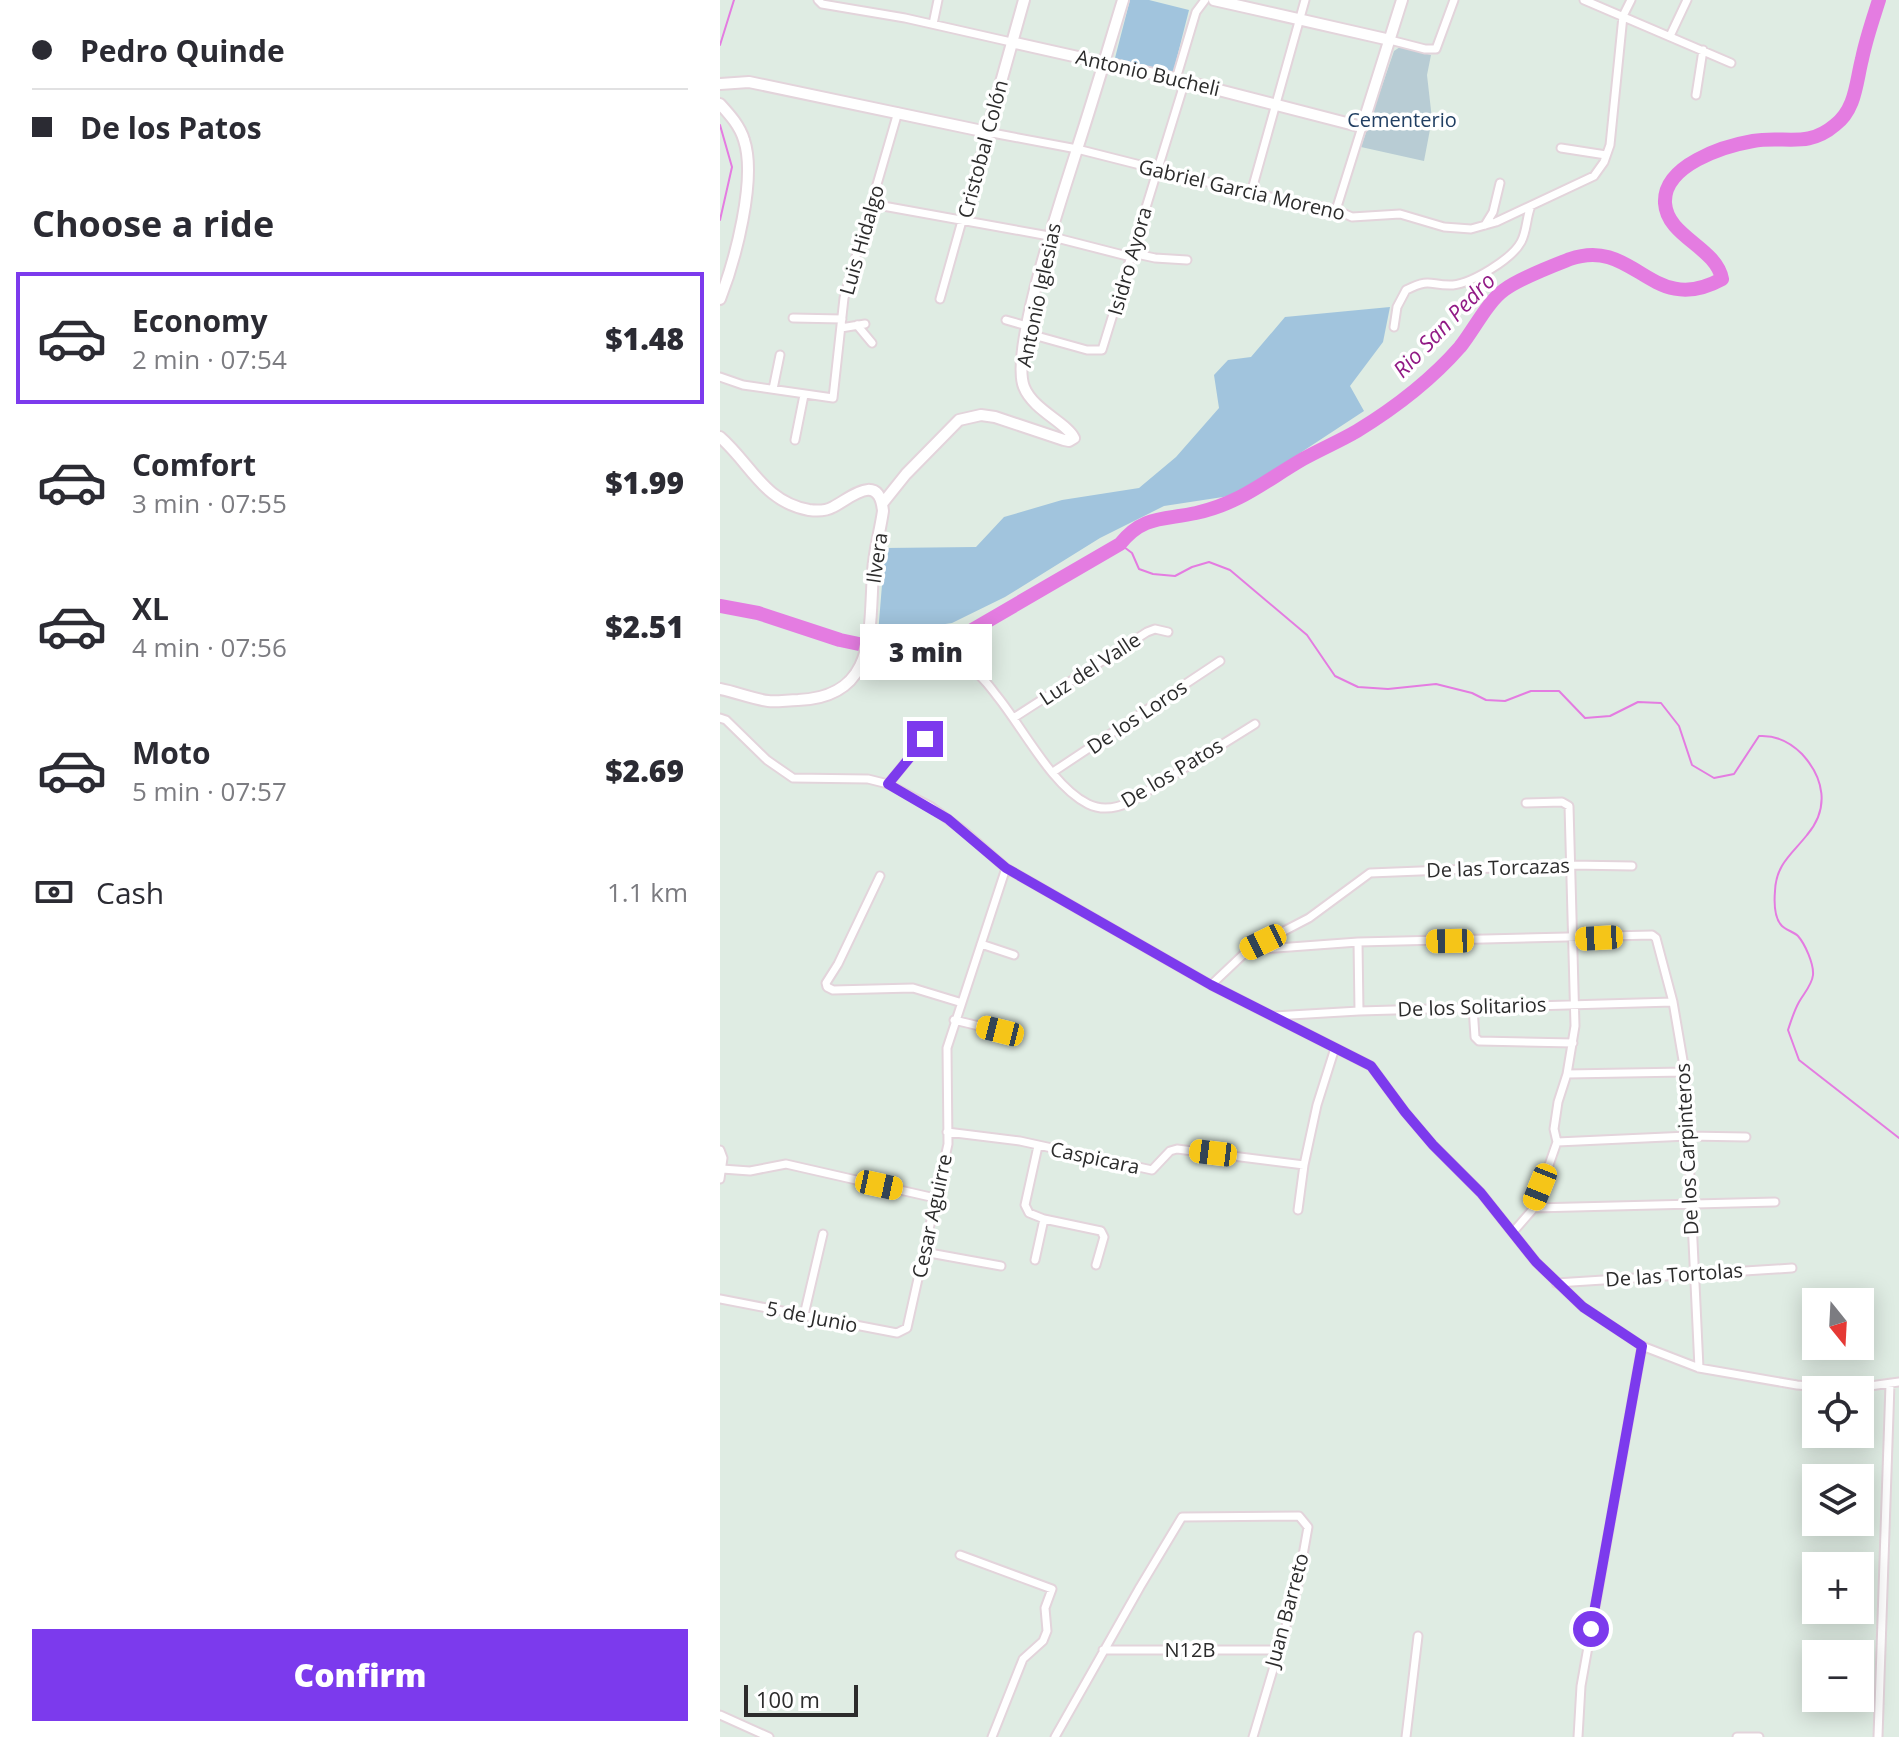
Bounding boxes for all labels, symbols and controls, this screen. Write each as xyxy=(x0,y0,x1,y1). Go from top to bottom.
text: Pedro Quinde xyxy=(80,30,285,71)
street label: Antonio Bucheli xyxy=(1073,43,1223,102)
street label: Cristobal Colón xyxy=(951,77,1014,221)
park label: Cementerio xyxy=(1347,106,1457,133)
text: De los Patos xyxy=(80,107,262,148)
street label: Gabriel Garcia Moreno xyxy=(1136,153,1348,226)
street label: Luis Hidalgo xyxy=(833,182,890,298)
text: Choose a ride xyxy=(32,199,274,248)
street label: Isidro Ayora xyxy=(1101,203,1158,318)
street label: Antonio Iglesias xyxy=(1010,220,1067,369)
water label: Rio San Pedro xyxy=(1385,265,1501,383)
text: Economy xyxy=(132,300,268,341)
icon: car xyxy=(36,302,108,374)
text: $1.48 xyxy=(605,318,684,359)
text: 2 min · 07:54 xyxy=(132,341,287,377)
text: Comfort xyxy=(132,444,256,485)
icon: car xyxy=(36,446,108,518)
text: $1.99 xyxy=(605,462,684,503)
text: 3 min · 07:55 xyxy=(132,485,287,521)
street label: Ilvera xyxy=(860,531,893,585)
text: XL xyxy=(132,588,169,629)
icon: car xyxy=(36,590,108,662)
text: $2.51 xyxy=(605,606,684,647)
callout: 3 min xyxy=(859,623,991,679)
street label: Luz del Valle xyxy=(1034,626,1145,711)
text: 4 min · 07:56 xyxy=(132,629,287,665)
text: 3 min xyxy=(889,634,963,670)
street label: De los Loros xyxy=(1082,673,1192,760)
route end xyxy=(907,721,943,757)
street label: De los Patos xyxy=(1116,731,1228,814)
text: Moto xyxy=(132,732,210,773)
icon: car xyxy=(36,734,108,806)
text: $2.69 xyxy=(605,750,684,791)
text: 5 min · 07:57 xyxy=(132,773,287,809)
street label: De las Torcazas xyxy=(1426,851,1570,884)
icon: cash xyxy=(32,870,76,914)
text: Cash xyxy=(96,872,164,913)
text: 1.1 km xyxy=(607,874,688,910)
car xyxy=(1236,921,1290,963)
car xyxy=(1574,925,1624,951)
car xyxy=(1426,929,1474,953)
street label: De los Solitarios xyxy=(1397,990,1547,1023)
car xyxy=(974,1014,1026,1048)
street label: De los Carpinteros xyxy=(1669,1062,1704,1236)
street label: Caspicara xyxy=(1048,1135,1142,1180)
car xyxy=(1188,1138,1238,1168)
street label: Cesar Aguirre xyxy=(905,1151,958,1280)
car xyxy=(1520,1160,1560,1214)
car xyxy=(853,1168,905,1202)
street label: De las Tortolas xyxy=(1604,1256,1744,1293)
north arrow xyxy=(1802,1288,1874,1360)
map controls xyxy=(1802,1288,1874,1712)
street label: 5 de Junio xyxy=(764,1294,860,1339)
button: locate xyxy=(1802,1376,1874,1448)
button: layers xyxy=(1802,1464,1874,1536)
street label: Juan Barreto xyxy=(1258,1550,1315,1672)
button: + xyxy=(1802,1552,1874,1624)
route start xyxy=(1573,1611,1609,1647)
button: Confirm xyxy=(32,1629,688,1721)
street label: N12B xyxy=(1165,1636,1215,1663)
button: − xyxy=(1802,1640,1874,1712)
scale bar xyxy=(744,1681,858,1717)
text: 100 m xyxy=(756,1684,820,1714)

